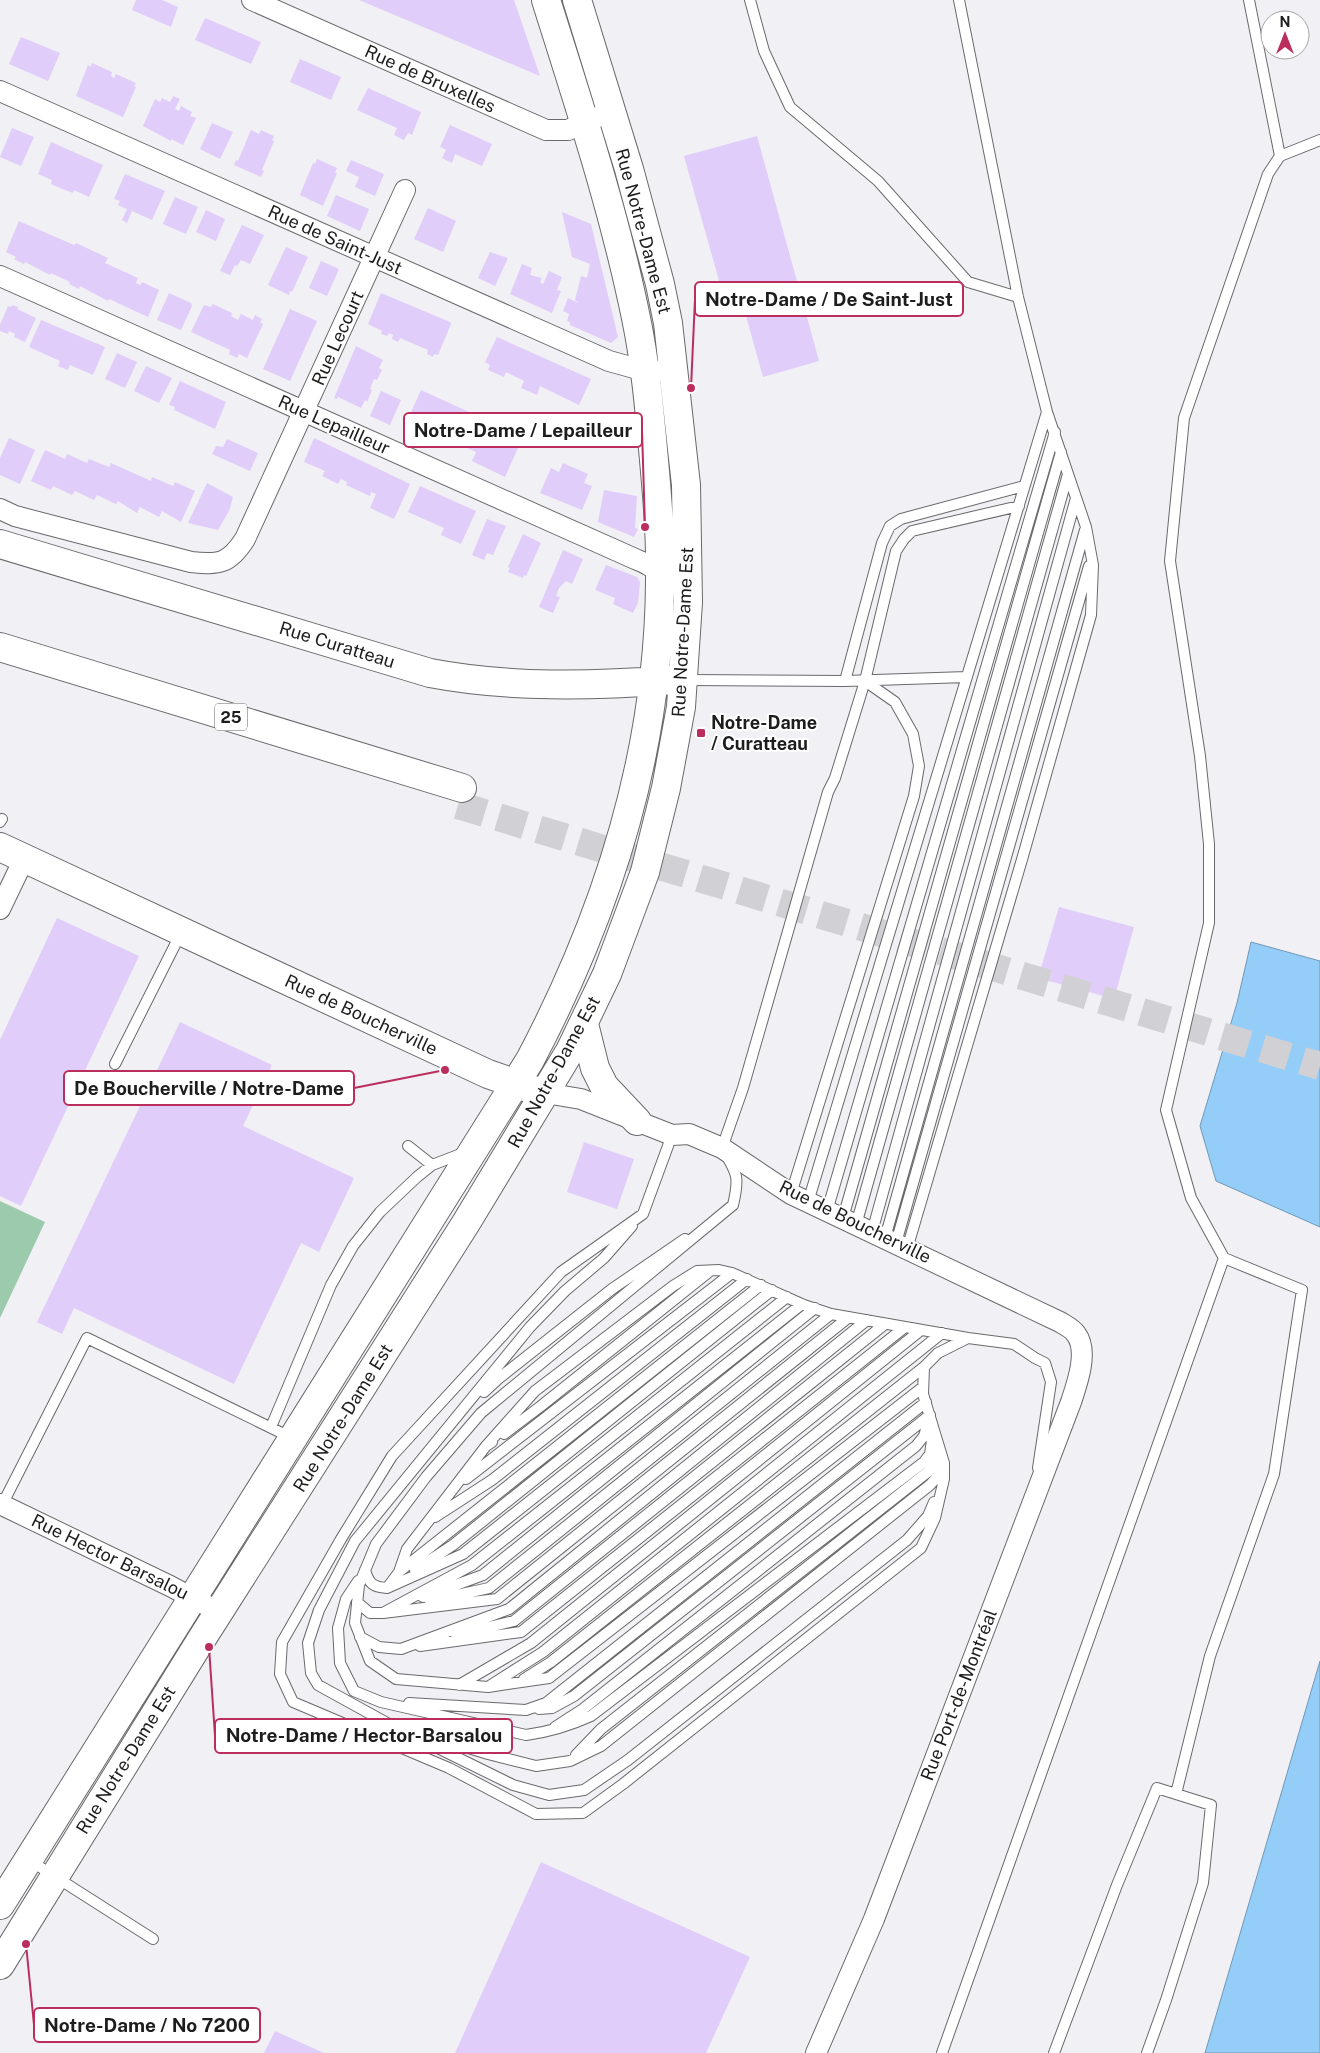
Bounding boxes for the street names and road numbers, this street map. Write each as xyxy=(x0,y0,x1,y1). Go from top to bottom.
street label: Rue de Bruxelles xyxy=(362,40,499,117)
street label: Rue Notre-Dame Est xyxy=(611,146,676,316)
street label: Rue de Saint-Just xyxy=(265,201,406,279)
street label: Rue Lecourt xyxy=(307,287,368,388)
street label: Rue Lepailleur xyxy=(275,390,393,459)
street label: Rue Notre-Dame Est xyxy=(668,546,697,718)
street label: Rue Curatteau xyxy=(277,617,397,672)
road number: 25 xyxy=(215,704,247,730)
street label: Rue de Boucherville xyxy=(281,970,441,1059)
street label: Rue Notre-Dame Est xyxy=(503,992,604,1151)
street label: Rue de Boucherville xyxy=(776,1176,934,1267)
street label: Rue Notre-Dame Est xyxy=(288,1340,397,1496)
street label: Rue Hector Barsalou xyxy=(28,1509,192,1604)
street label: Rue Port-de-Montréal xyxy=(916,1606,1001,1784)
street label: Rue Notre-Dame Est xyxy=(71,1682,180,1838)

